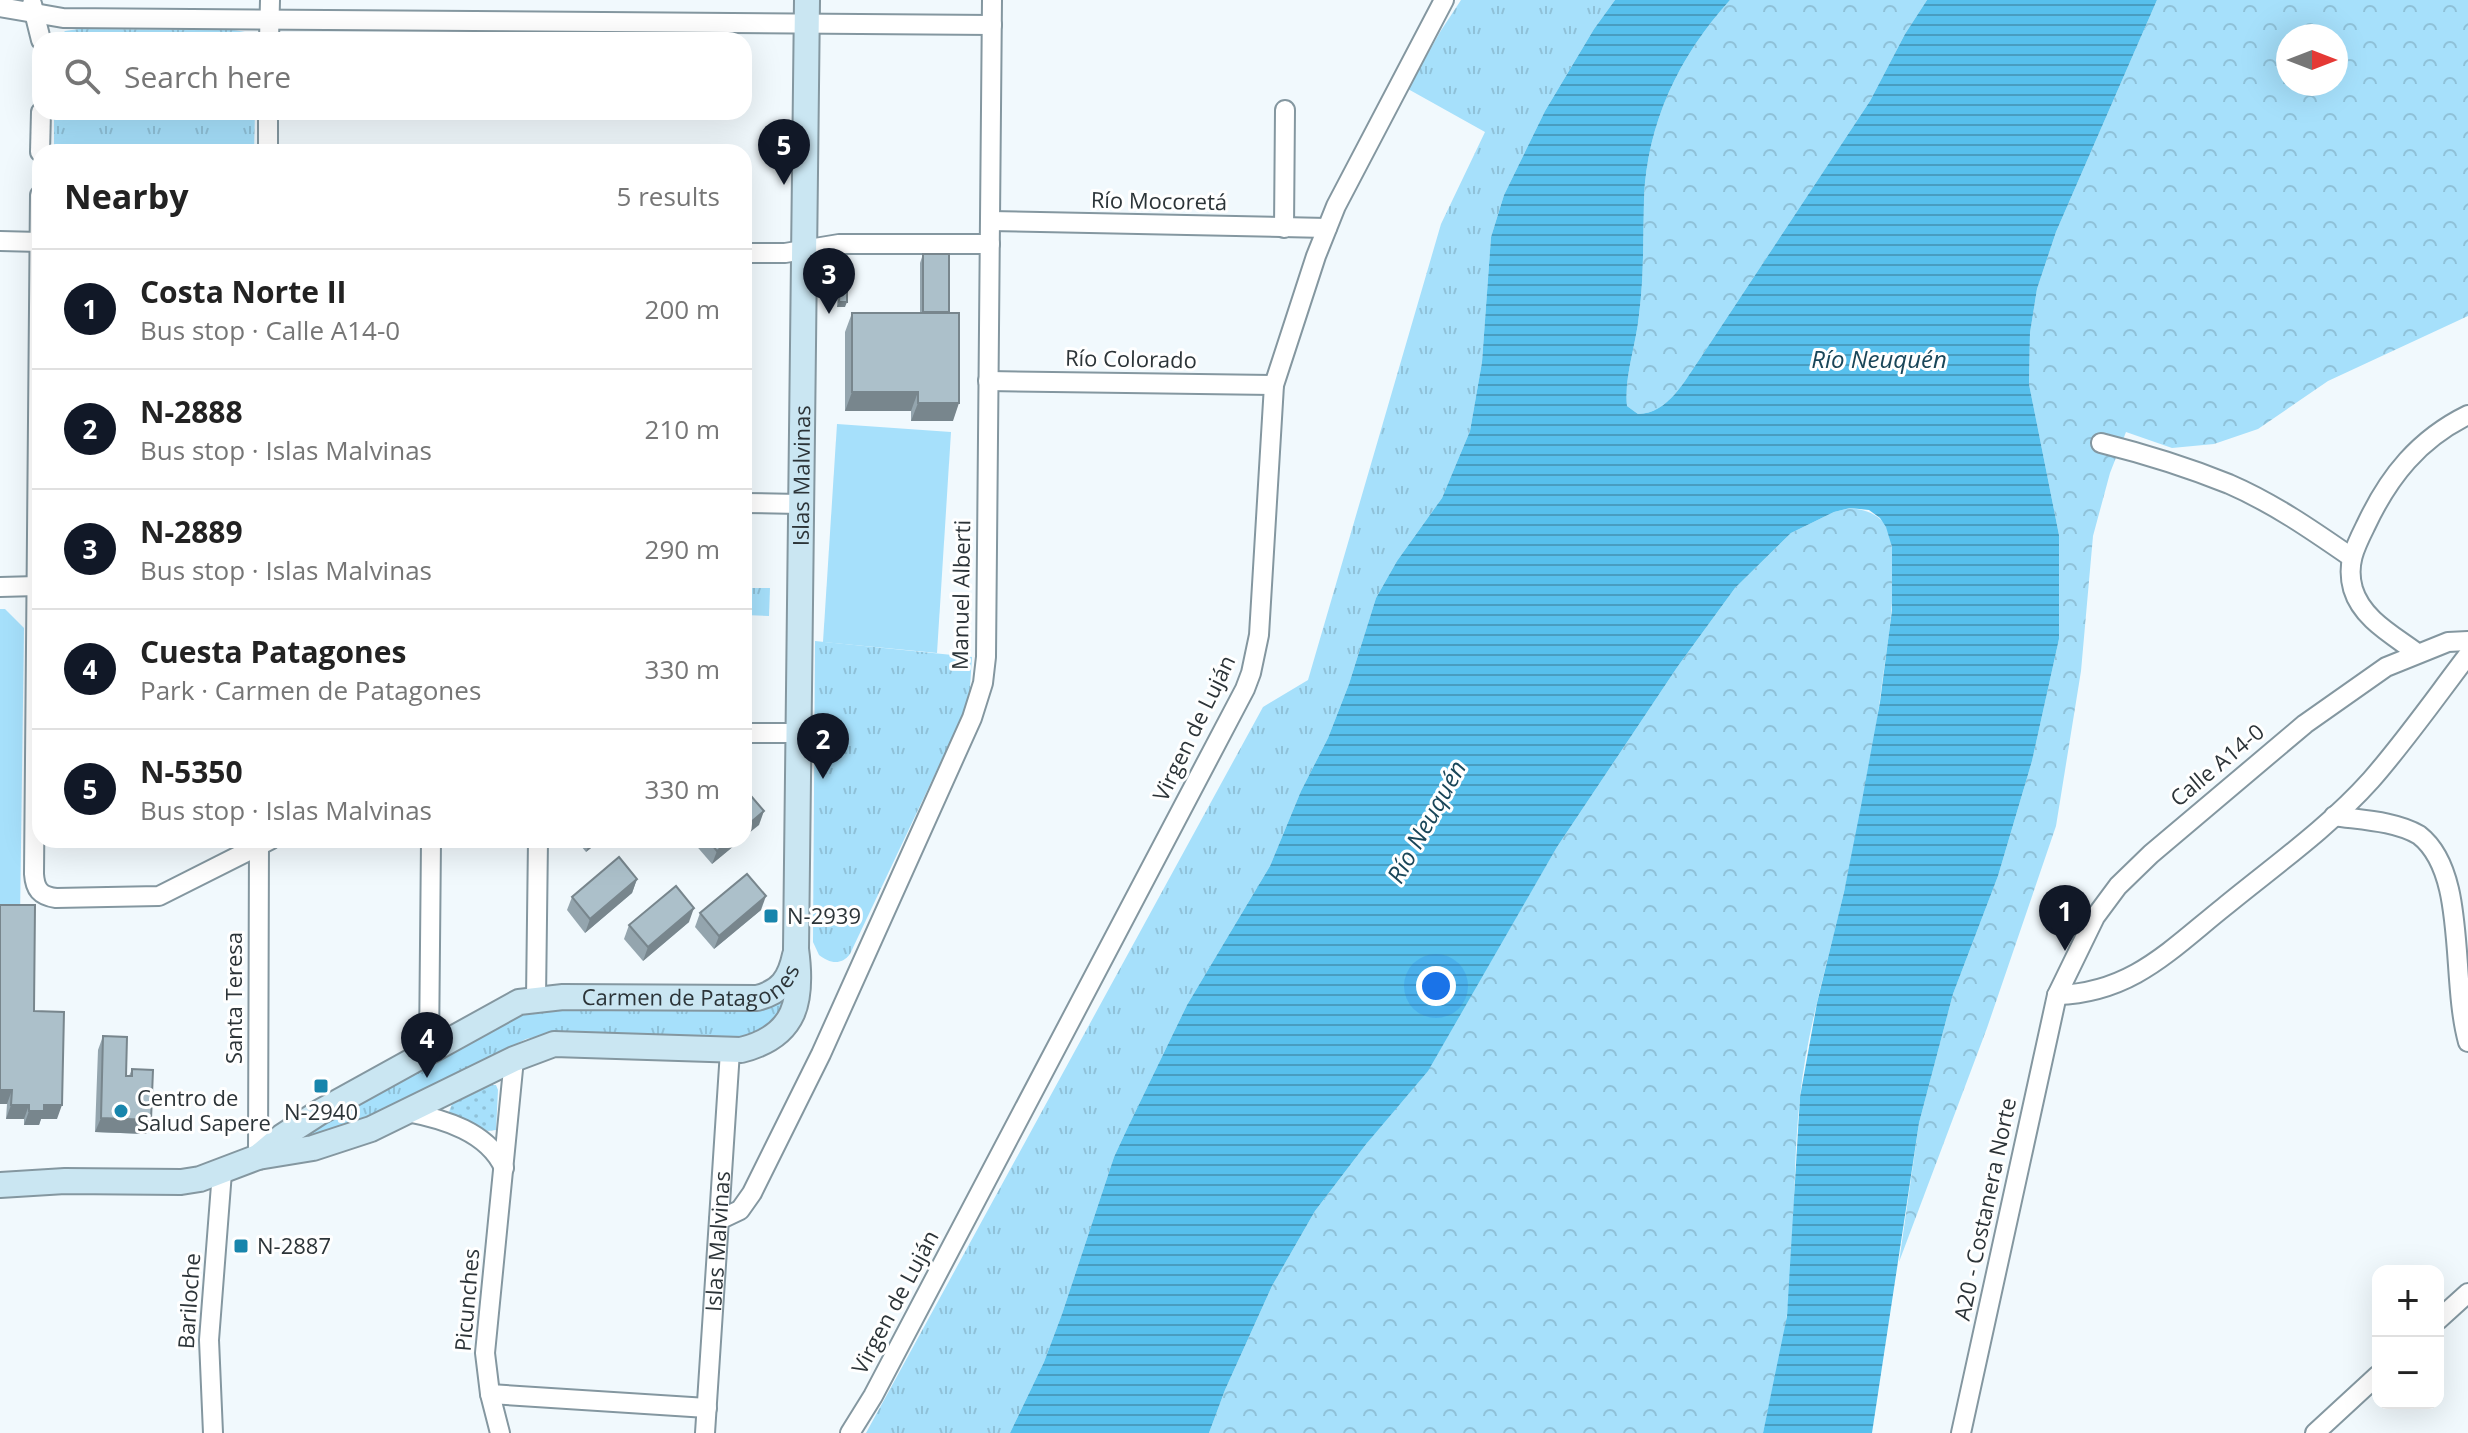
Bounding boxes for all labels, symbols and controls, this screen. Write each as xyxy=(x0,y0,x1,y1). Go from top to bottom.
north arrow xyxy=(2276,24,2348,96)
search box xyxy=(32,32,752,120)
icon: search xyxy=(60,54,104,98)
text: Search here xyxy=(124,56,291,97)
pin: 5 xyxy=(758,119,810,185)
text: Nearby xyxy=(64,173,189,219)
text: 5 results xyxy=(617,178,720,214)
street label: Río Mocoretá xyxy=(1091,184,1227,216)
pin: 3 xyxy=(803,248,855,314)
text: Costa Norte II xyxy=(140,271,347,312)
text: 1 xyxy=(83,291,97,327)
text: 200 m xyxy=(645,291,720,327)
text: Bus stop · Calle A14-0 xyxy=(140,312,400,348)
street label: Río Colorado xyxy=(1065,342,1197,374)
water label: Río Neuquén xyxy=(1811,342,1947,375)
text: N-2888 xyxy=(140,391,243,432)
street label: Islas Malvinas xyxy=(785,405,816,546)
text: 2 xyxy=(83,411,97,447)
text: 210 m xyxy=(645,411,720,447)
text: Bus stop · Islas Malvinas xyxy=(140,432,432,468)
text: N-2889 xyxy=(140,511,243,552)
street label: Manuel Alberti xyxy=(944,520,976,670)
text: 3 xyxy=(83,531,97,567)
text: 290 m xyxy=(645,531,720,567)
text: Bus stop · Islas Malvinas xyxy=(140,552,432,588)
text: Cuesta Patagones xyxy=(140,631,406,672)
street label: Virgen de Luján xyxy=(1145,650,1241,806)
text: 4 xyxy=(83,651,97,687)
text: 330 m xyxy=(645,651,720,687)
text: Park · Carmen de Patagones xyxy=(140,672,481,708)
pin: 2 xyxy=(797,713,849,779)
street label: Calle A14-0 xyxy=(2163,716,2270,812)
text: N-5350 xyxy=(140,751,243,792)
water label: Río Neuquén xyxy=(1378,754,1473,889)
text: 5 xyxy=(83,771,97,807)
text: 330 m xyxy=(645,771,720,807)
text: Bus stop · Islas Malvinas xyxy=(140,792,432,828)
pin: 1 xyxy=(2039,885,2091,951)
place label: N-2939 xyxy=(787,900,861,930)
marker: N-2939 xyxy=(762,907,780,925)
street label: Santa Teresa xyxy=(218,932,248,1064)
street label: Carmen de Patagones xyxy=(582,960,805,1012)
your location xyxy=(1416,966,1456,1006)
pin: 4 xyxy=(401,1012,453,1078)
marker: N-2940 xyxy=(312,1077,330,1095)
place label: Centro de Salud Sapere xyxy=(137,1082,271,1137)
street label: A20 - Costanera Norte xyxy=(1946,1095,2022,1323)
place label: N-2940 xyxy=(284,1096,358,1126)
marker: Centro de Salud Sapere xyxy=(112,1102,130,1120)
street label: Islas Malvinas xyxy=(697,1170,736,1313)
street label: Virgen de Luján xyxy=(844,1224,945,1379)
place label: N-2887 xyxy=(257,1230,331,1260)
marker: N-2887 xyxy=(232,1237,250,1255)
street label: Picunches xyxy=(447,1247,485,1353)
street label: Bariloche xyxy=(170,1252,206,1350)
map controls xyxy=(2372,1265,2444,1409)
button: + xyxy=(2372,1265,2444,1337)
button: − xyxy=(2372,1337,2444,1409)

